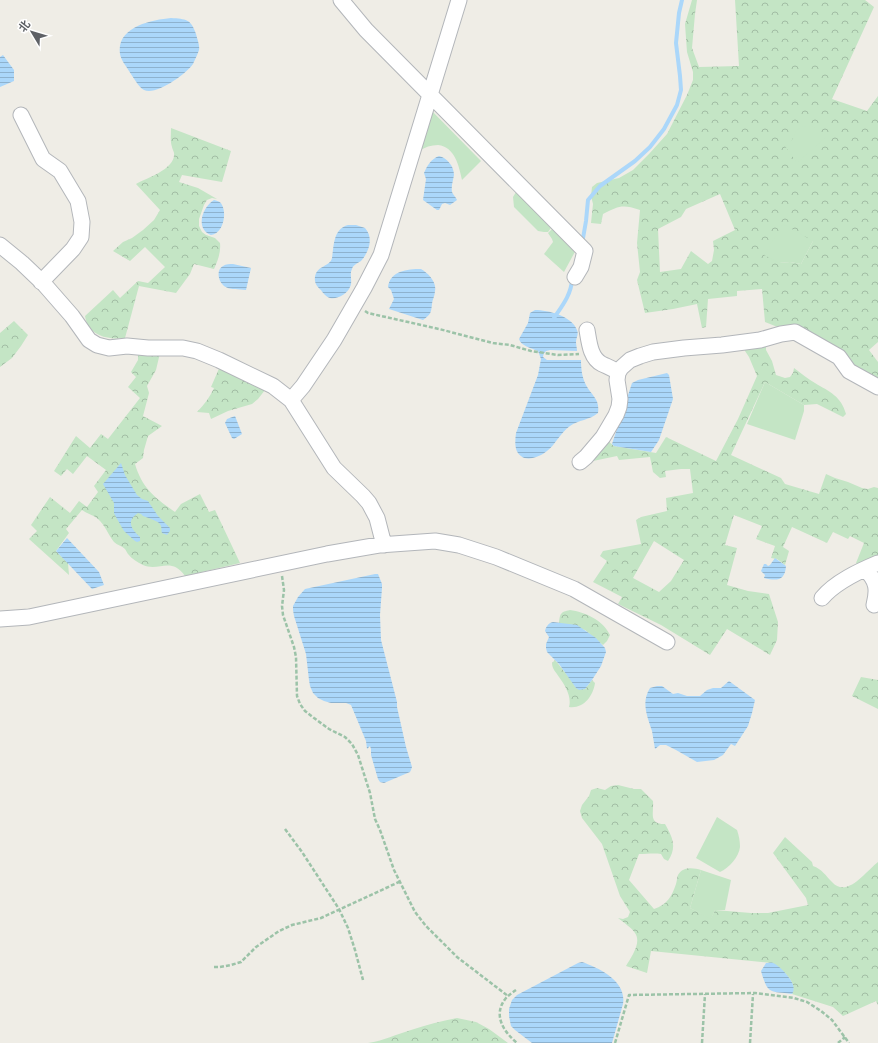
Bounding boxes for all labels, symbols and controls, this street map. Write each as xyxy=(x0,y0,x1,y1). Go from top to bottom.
north arrow xyxy=(12,12,52,52)
text: 北 xyxy=(16,18,33,34)

